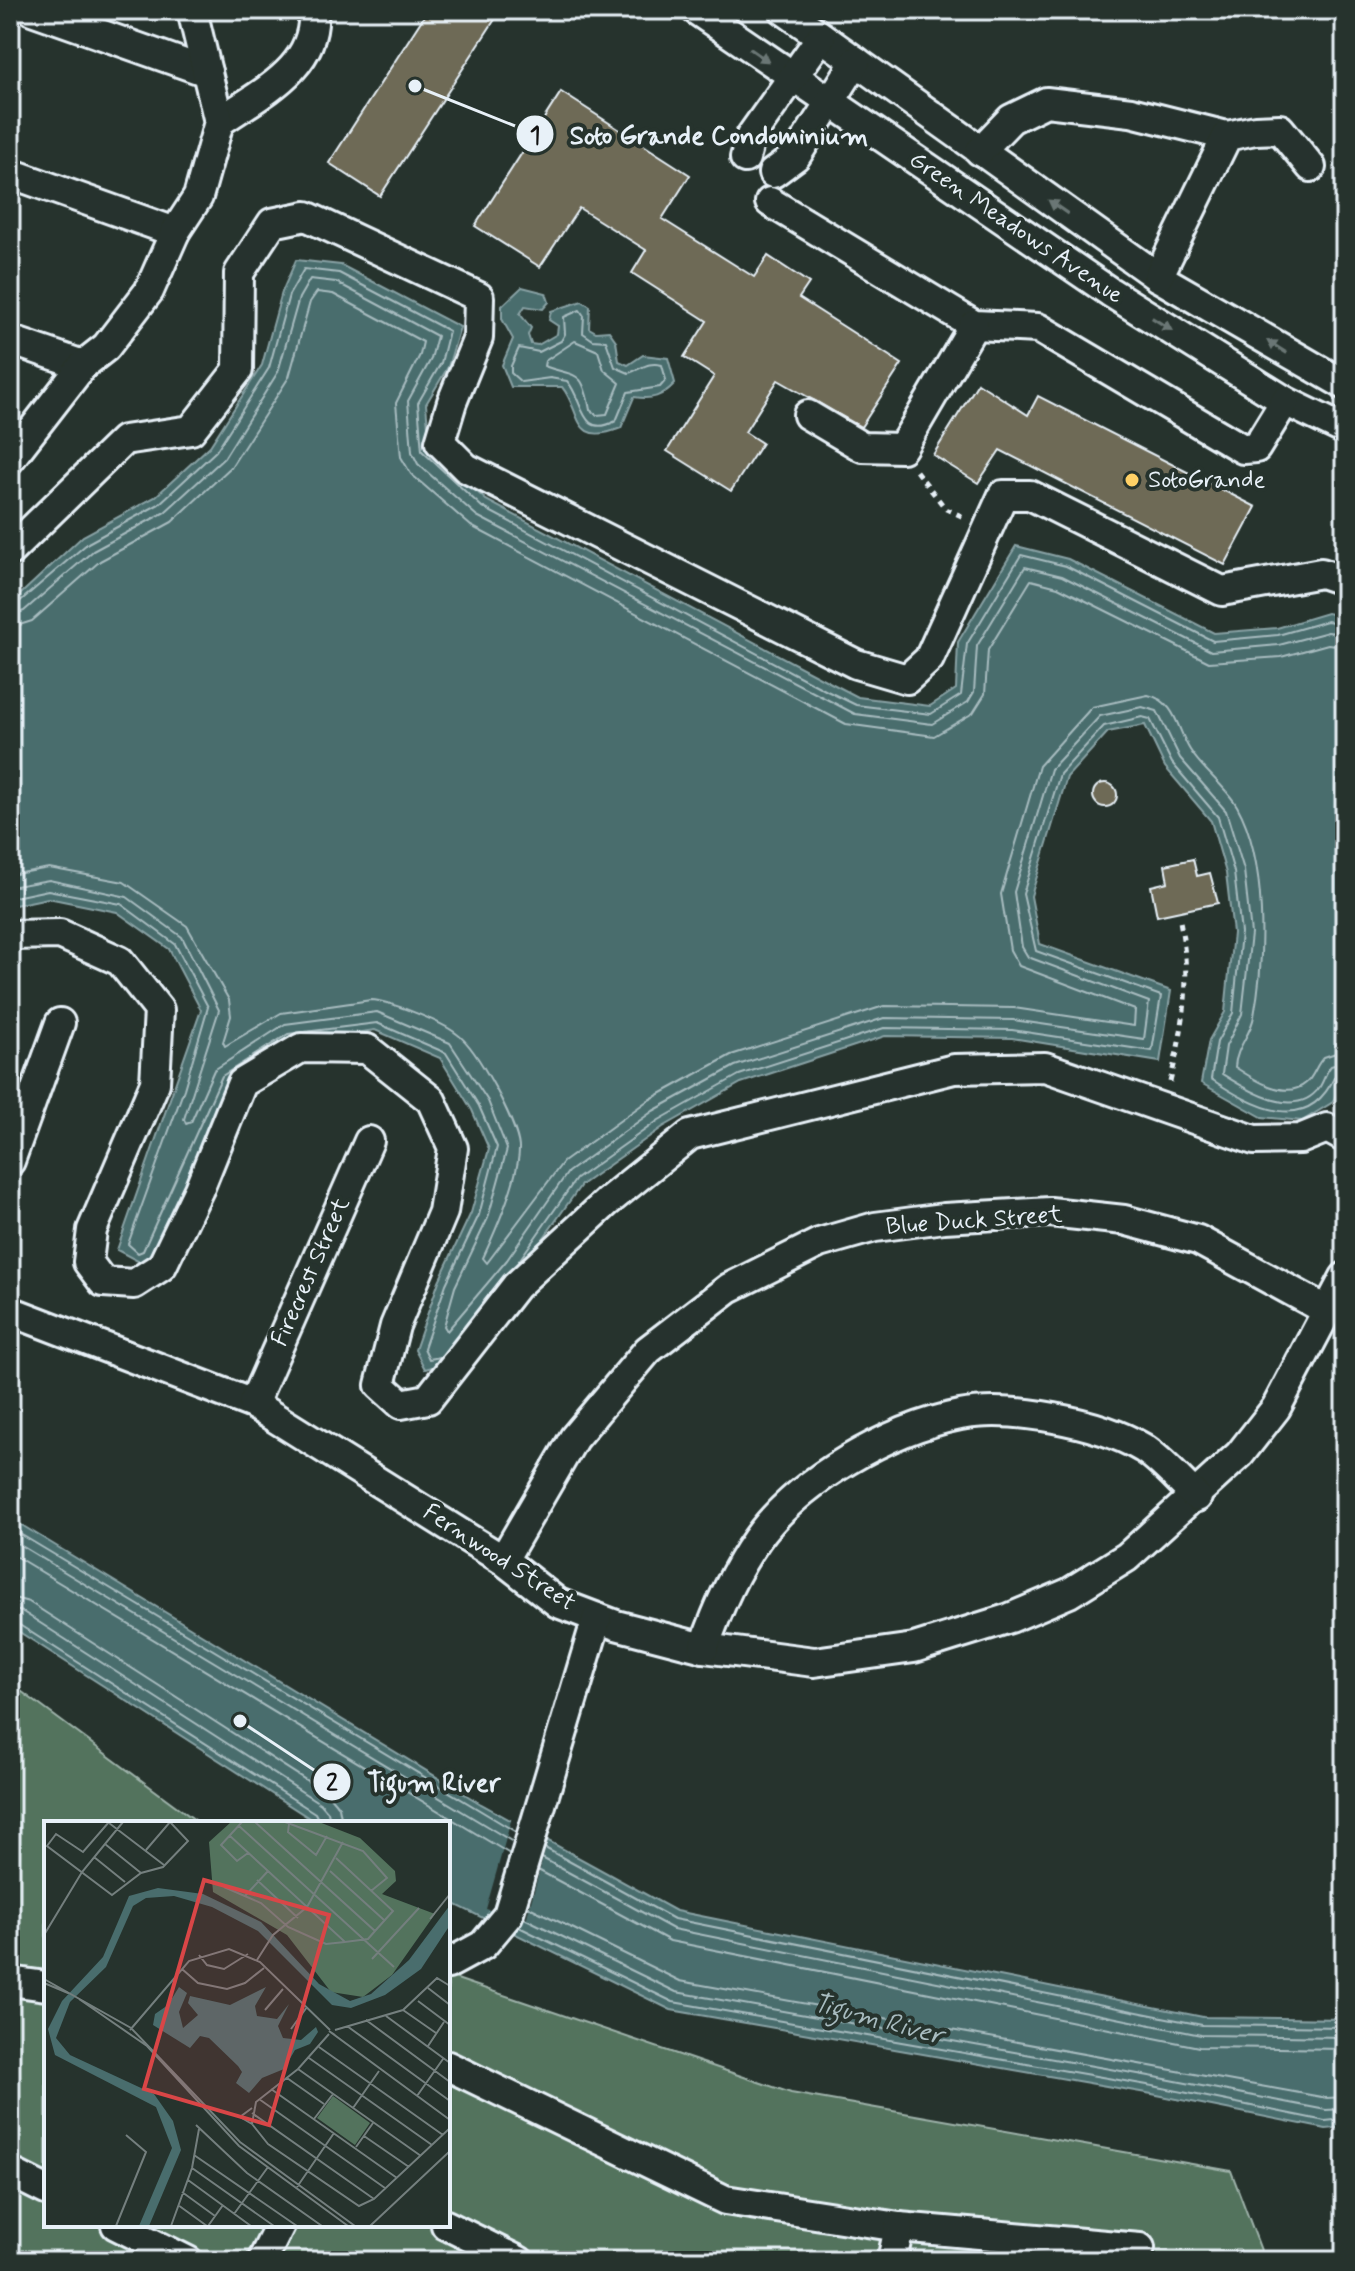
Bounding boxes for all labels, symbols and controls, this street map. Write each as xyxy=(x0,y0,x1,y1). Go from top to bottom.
one-way arrow xyxy=(749,47,770,62)
callout: Soto Grande Condominium xyxy=(515,109,882,159)
text: Soto Grande Condominium xyxy=(570,120,868,154)
text: 1 xyxy=(530,121,540,152)
street label: Green Meadows Avenue xyxy=(903,145,1129,311)
one-way arrow xyxy=(1048,200,1069,215)
one-way arrow xyxy=(1151,317,1173,331)
one-way arrow xyxy=(1266,340,1288,354)
place label: SotoGrande xyxy=(1148,465,1266,496)
marker: SotoGrande xyxy=(1123,471,1141,489)
street label: Firecrest Street xyxy=(264,1193,358,1351)
street label: Blue Duck Street xyxy=(885,1199,1063,1243)
street label: Fernwood Street xyxy=(417,1497,581,1619)
callout: Tigum River xyxy=(312,1757,517,1807)
text: Tigum River xyxy=(367,1767,502,1804)
text: 2 xyxy=(326,1768,338,1799)
inset map xyxy=(44,1821,450,2227)
water label: Tigum River xyxy=(808,1986,951,2058)

